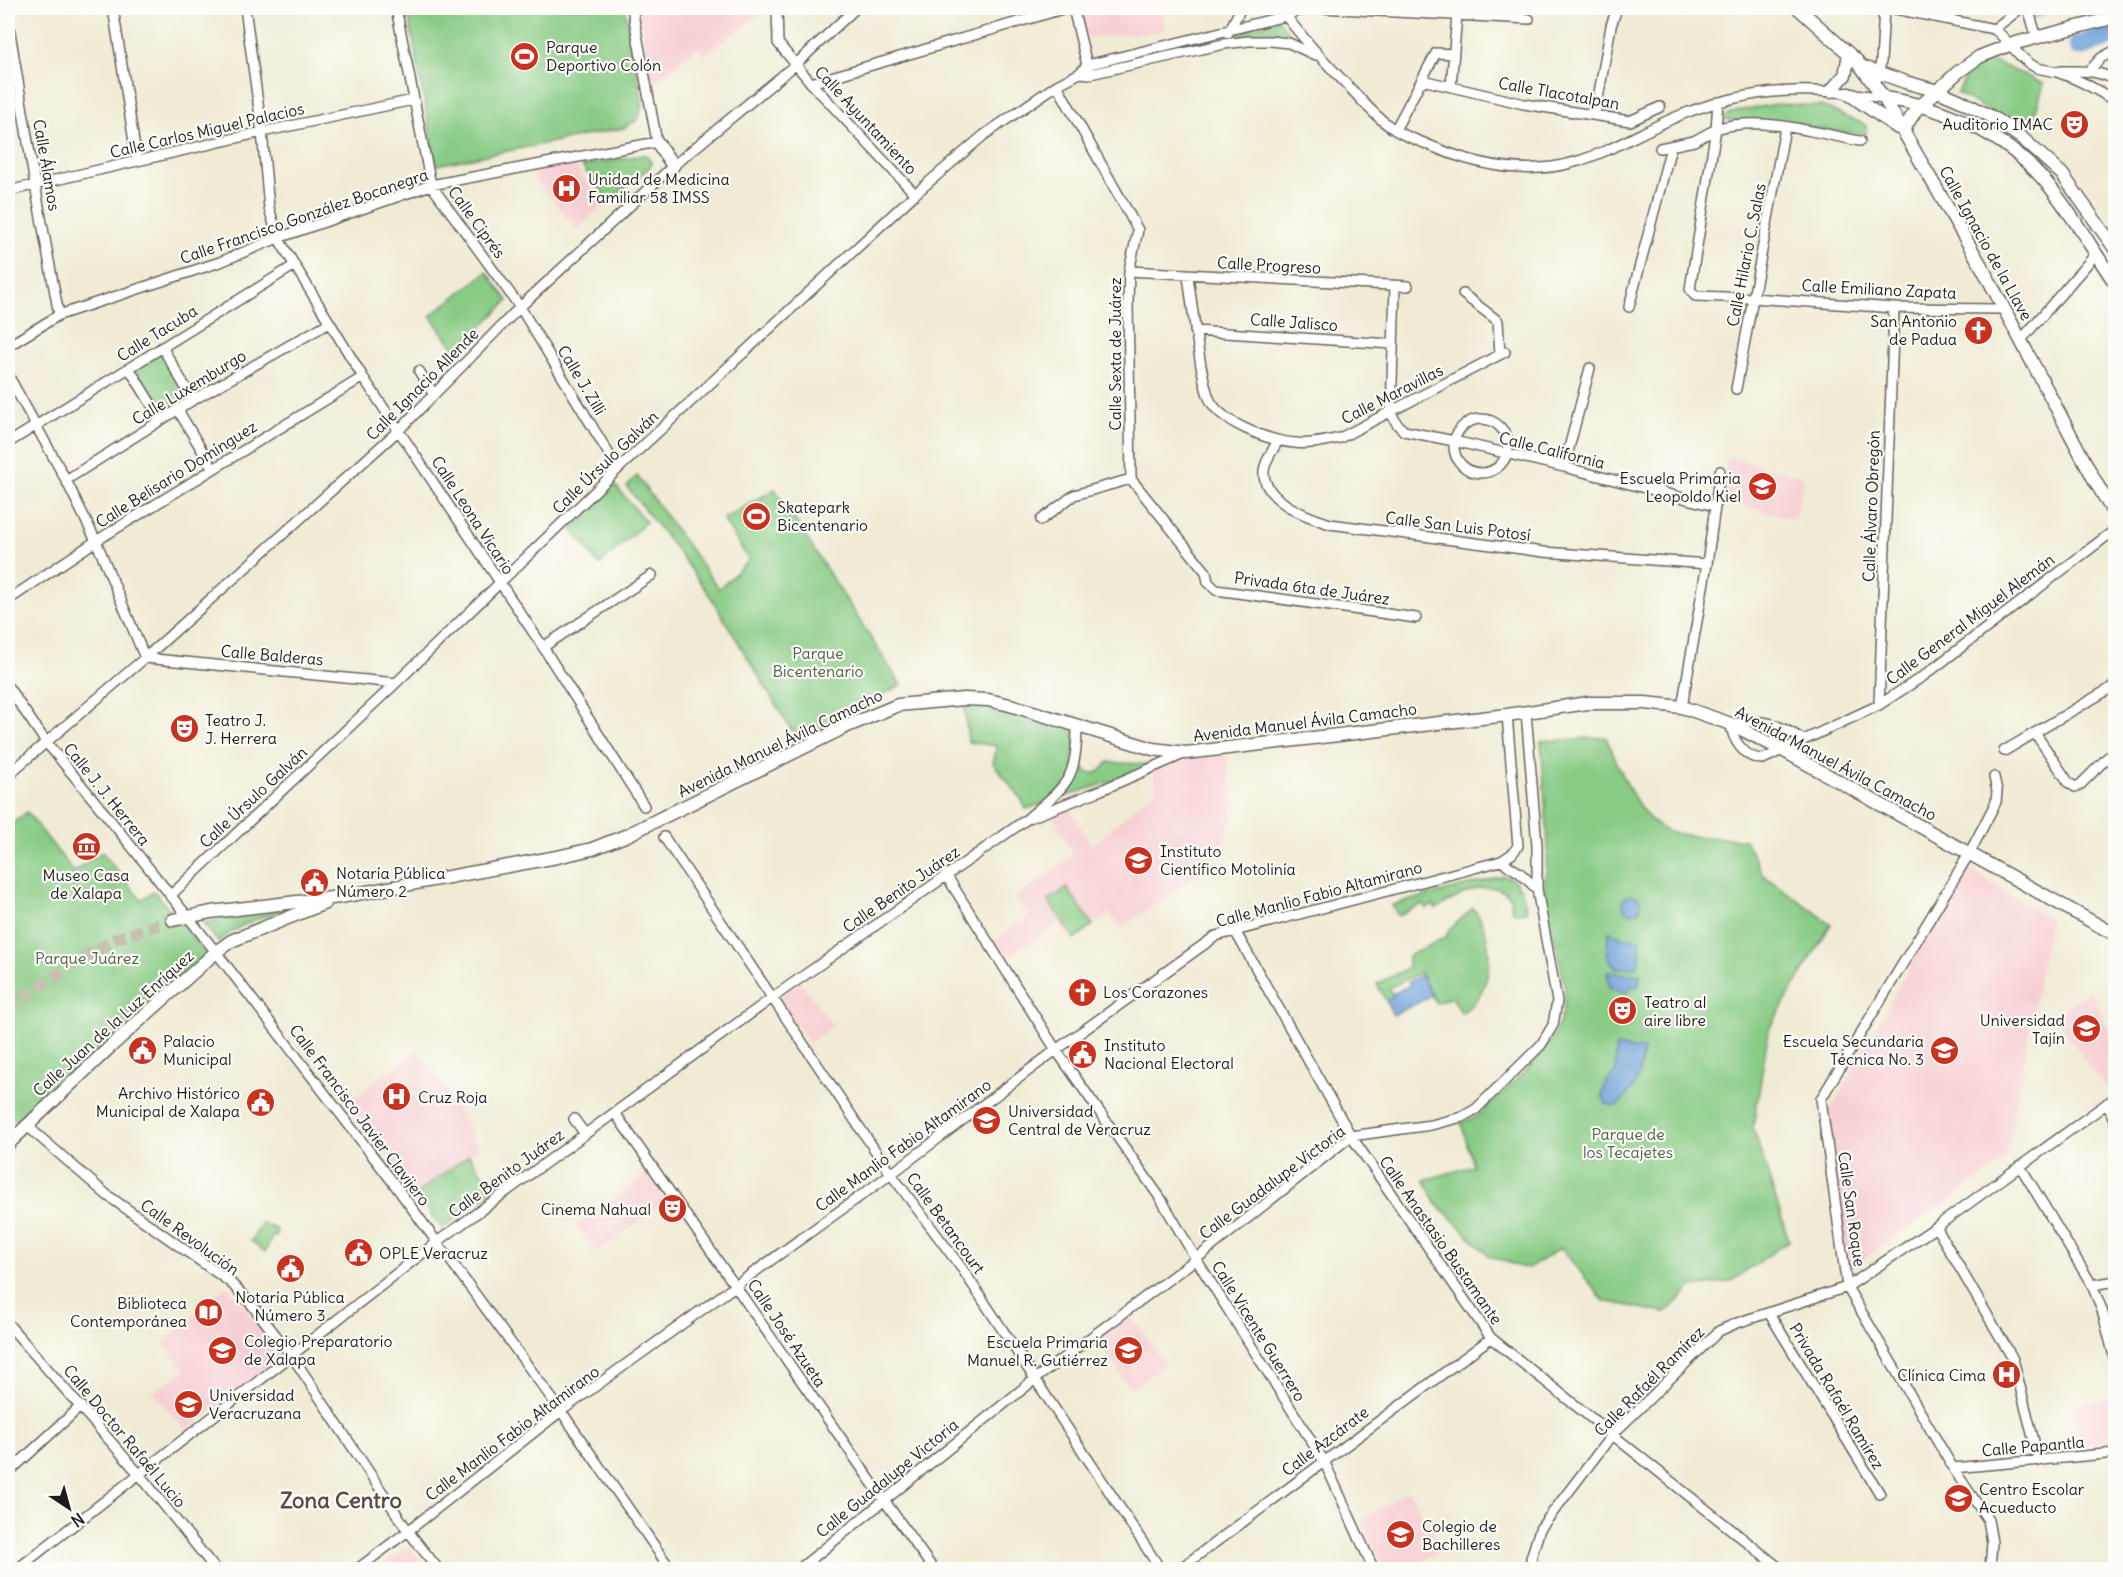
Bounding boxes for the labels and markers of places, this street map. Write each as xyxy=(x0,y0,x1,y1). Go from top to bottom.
place label: Parque Deportivo Colón xyxy=(546,37,661,75)
sports icon: Parque Deportivo Colón xyxy=(509,40,541,72)
theatre icon: Auditorio IMAC xyxy=(2058,108,2090,140)
place label: Auditorio IMAC xyxy=(1942,114,2053,134)
place label: Unidad de Medicina Familiar 58 IMSS xyxy=(588,169,730,207)
hospital icon: Unidad de Medicina Familiar 58 IMSS xyxy=(551,172,583,204)
place label: San Antonio de Padua xyxy=(1870,311,1957,349)
church icon: San Antonio de Padua xyxy=(1962,314,1994,346)
place label: Escuela Primaria Leopoldo Kiel xyxy=(1620,468,1741,506)
school or university icon: Escuela Primaria Leopoldo Kiel xyxy=(1746,471,1778,503)
place label: Skatepark Bicentenario xyxy=(777,497,868,535)
sports icon: Skatepark Bicentenario xyxy=(740,500,772,532)
place label: Teatro J. J. Herrera xyxy=(205,710,277,748)
theatre icon: Teatro J. J. Herrera xyxy=(168,713,200,745)
museum icon: Museo Casa de Xalapa xyxy=(70,831,102,863)
place label: Instituto Científico Motolinía xyxy=(1160,841,1296,879)
school or university icon: Instituto Científico Motolinía xyxy=(1123,844,1155,876)
place label: Notaría Pública Número 2 xyxy=(336,863,446,901)
place label: Museo Casa de Xalapa xyxy=(43,865,129,903)
public building icon: Notaría Pública Número 2 xyxy=(299,866,331,898)
church icon: Los Corazones xyxy=(1066,976,1098,1008)
place label: Los Corazones xyxy=(1103,982,1208,1002)
place label: Teatro al aire libre xyxy=(1644,992,1706,1030)
theatre icon: Teatro al aire libre xyxy=(1607,995,1639,1027)
place label: Universidad Tajín xyxy=(1980,1010,2065,1048)
school or university icon: Universidad Tajín xyxy=(2070,1013,2102,1045)
place label: Palacio Municipal xyxy=(163,1031,232,1069)
place label: Escuela Secundaria Técnica No. 3 xyxy=(1783,1031,1924,1069)
public building icon: Palacio Municipal xyxy=(126,1034,158,1066)
school or university icon: Escuela Secundaria Técnica No. 3 xyxy=(1929,1034,1961,1066)
place label: Instituto Nacional Electoral xyxy=(1104,1035,1234,1073)
public building icon: Instituto Nacional Electoral xyxy=(1067,1038,1099,1070)
hospital icon: Cruz Roja xyxy=(381,1081,413,1113)
place label: Archivo Histórico Municipal de Xalapa xyxy=(96,1083,240,1121)
public building icon: Archivo Histórico Municipal de Xalapa xyxy=(245,1086,277,1118)
place label: Cruz Roja xyxy=(418,1087,488,1107)
place label: Universidad Central de Veracruz xyxy=(1008,1101,1151,1139)
school or university icon: Universidad Central de Veracruz xyxy=(971,1104,1003,1136)
theatre icon: Cinema Nahual xyxy=(656,1193,688,1225)
place label: Cinema Nahual xyxy=(541,1199,651,1219)
public building icon: OPLE Veracruz xyxy=(342,1237,374,1269)
place label: OPLE Veracruz xyxy=(379,1243,488,1263)
public building icon: Notaría Pública Número 3 xyxy=(274,1253,306,1285)
place label: Notaría Pública Número 3 xyxy=(235,1287,345,1325)
place label: Biblioteca Contemporánea xyxy=(70,1293,187,1331)
library icon: Biblioteca Contemporánea xyxy=(192,1296,224,1328)
place label: Colegio Preparatorio de Xalapa xyxy=(244,1331,392,1369)
place label: Escuela Primaria Manuel R. Gutiérrez xyxy=(967,1332,1108,1370)
school or university icon: Colegio Preparatorio de Xalapa xyxy=(207,1334,239,1366)
school or university icon: Escuela Primaria Manuel R. Gutiérrez xyxy=(1113,1335,1145,1367)
hospital icon: Clínica Cima xyxy=(1991,1359,2023,1391)
place label: Clínica Cima xyxy=(1897,1365,1986,1385)
place label: Universidad Veracruzana xyxy=(209,1385,302,1423)
school or university icon: Universidad Veracruzana xyxy=(172,1388,204,1420)
place label: Centro Escolar Acueducto xyxy=(1979,1479,2085,1517)
school or university icon: Centro Escolar Acueducto xyxy=(1942,1482,1974,1514)
place label: Colegio de Bachilleres xyxy=(1422,1516,1500,1554)
school or university icon: Colegio de Bachilleres xyxy=(1385,1519,1417,1551)

